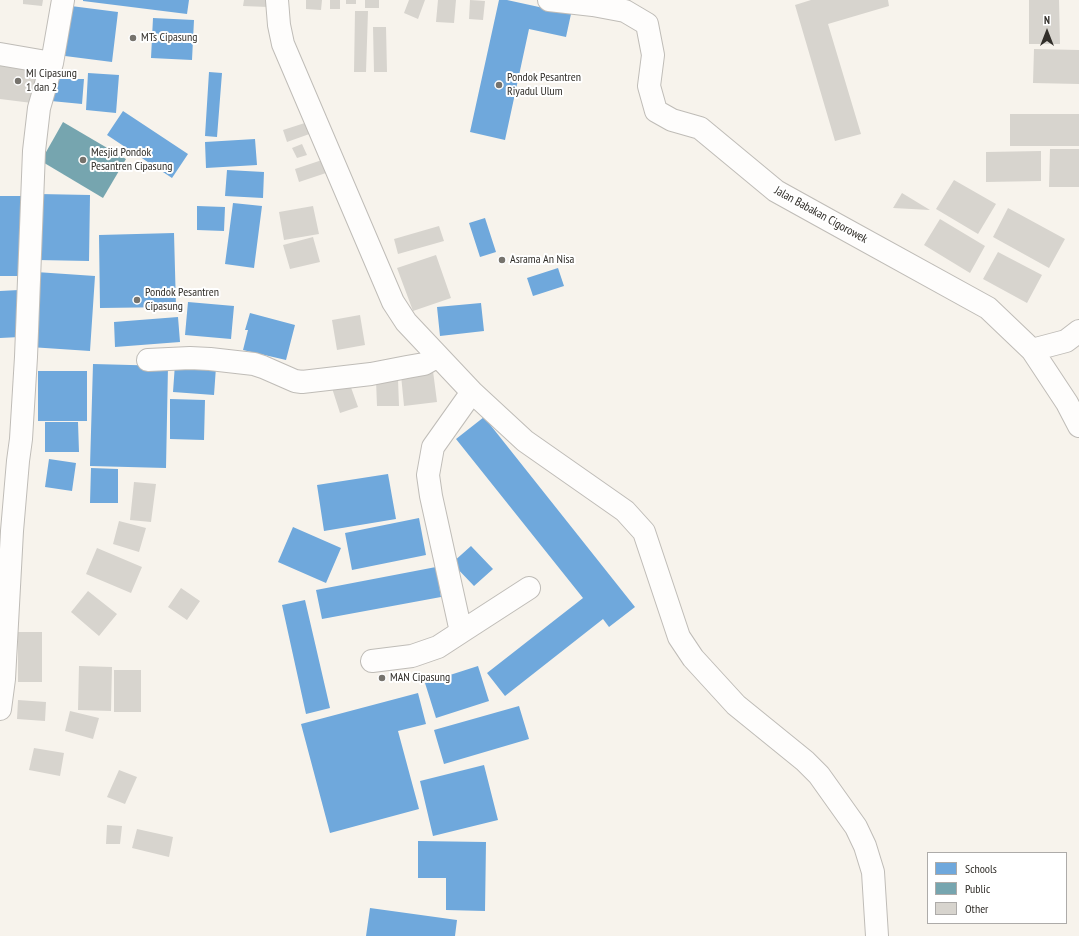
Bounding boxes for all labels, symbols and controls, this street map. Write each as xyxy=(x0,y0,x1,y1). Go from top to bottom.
north arrow xyxy=(1027,12,1067,52)
text: N xyxy=(1044,13,1050,27)
place label: MTs Cipasung xyxy=(141,31,197,45)
marker: MTs Cipasung xyxy=(128,33,138,43)
place label: MI Cipasung 1 dan 2 xyxy=(26,67,77,95)
place label: Pondok Pesantren Riyadul Ulum xyxy=(507,71,581,99)
marker: MI Cipasung 1 dan 2 xyxy=(13,76,23,86)
marker: Pondok Pesantren Riyadul Ulum xyxy=(494,80,504,90)
place label: Mesjid Pondok Pesantren Cipasung xyxy=(91,146,172,174)
marker: Mesjid Pondok Pesantren Cipasung xyxy=(78,155,88,165)
street label: Jalan Babakan Cigorowek xyxy=(772,183,870,247)
place label: Asrama An Nisa xyxy=(510,253,574,267)
marker: Asrama An Nisa xyxy=(497,255,507,265)
place label: Pondok Pesantren Cipasung xyxy=(145,286,219,314)
marker: Pondok Pesantren Cipasung xyxy=(132,295,142,305)
place label: MAN Cipasung xyxy=(390,671,450,685)
marker: MAN Cipasung xyxy=(377,673,387,683)
legend xyxy=(927,852,1067,924)
text: Schools xyxy=(965,861,997,876)
text: Public xyxy=(965,881,990,896)
text: Other xyxy=(965,901,988,916)

